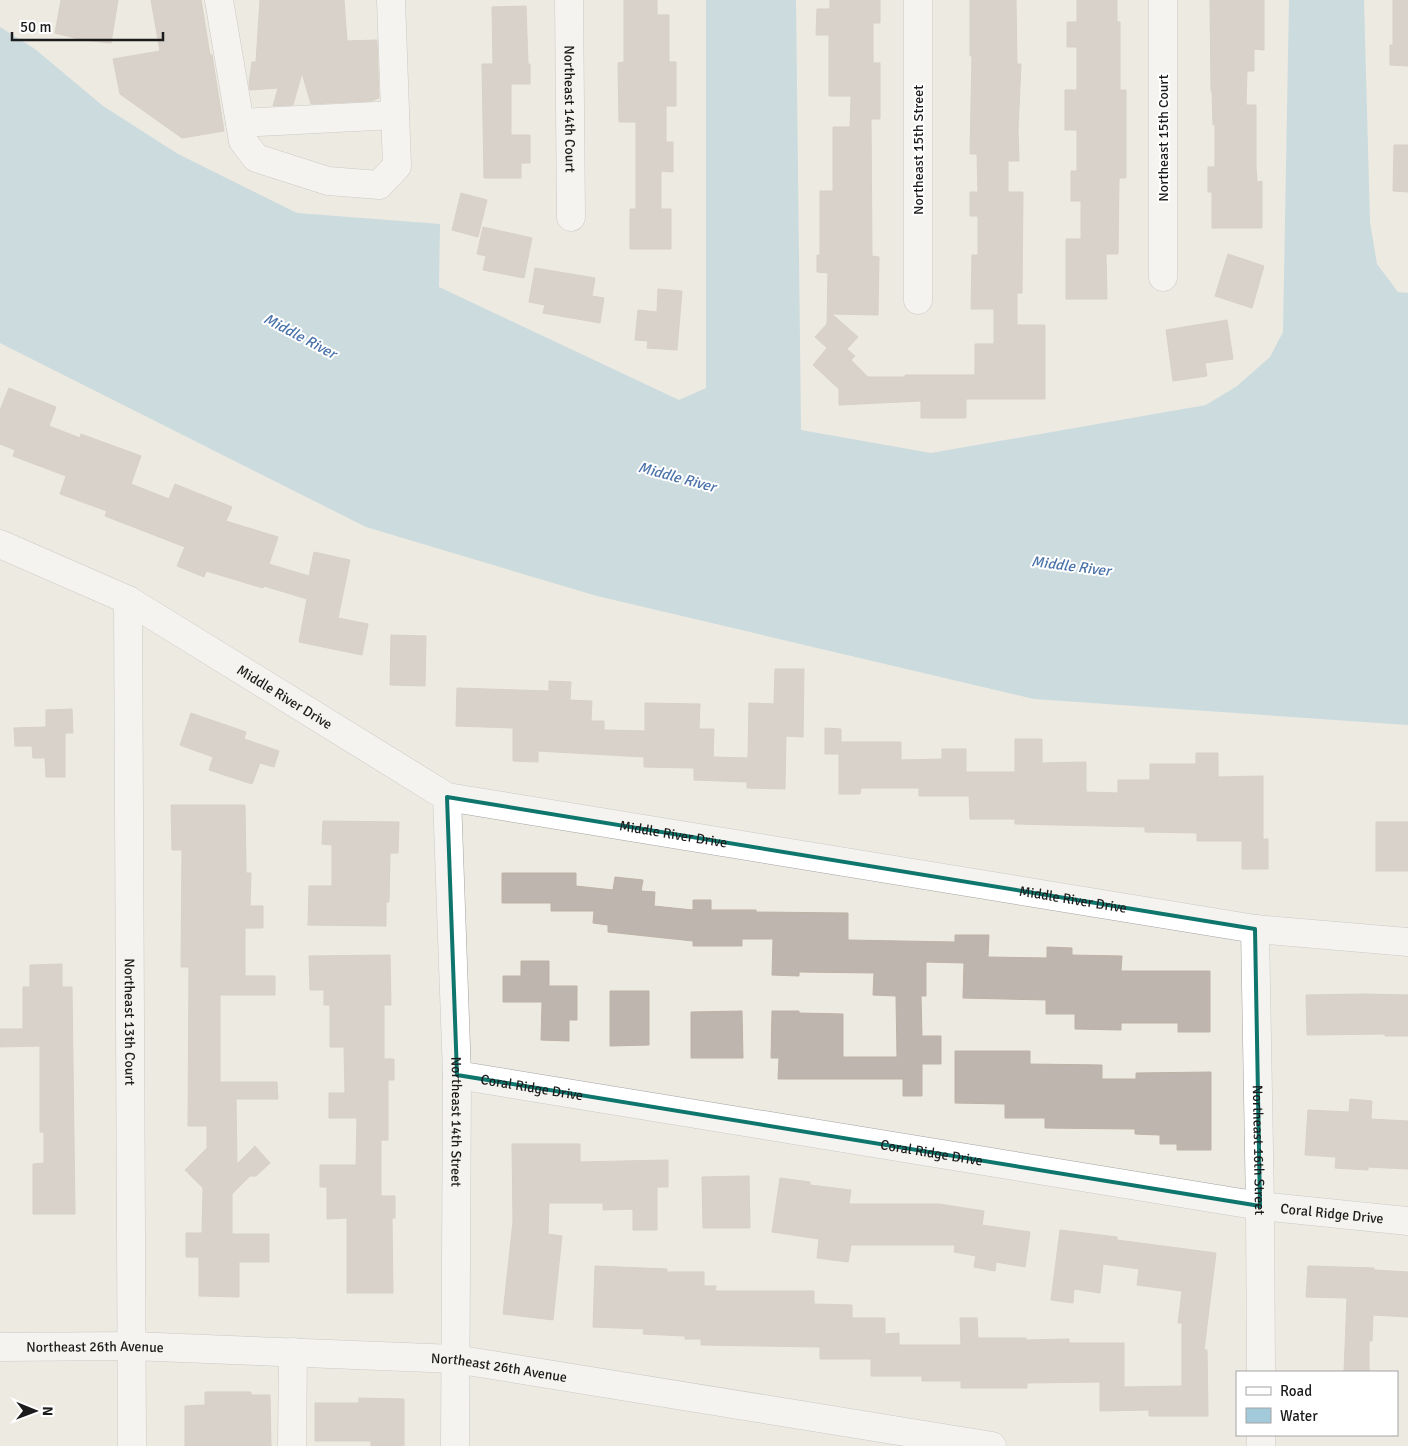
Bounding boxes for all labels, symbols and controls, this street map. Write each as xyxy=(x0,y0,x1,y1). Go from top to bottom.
scale bar xyxy=(12,10,164,42)
text: 50 m xyxy=(20,18,51,36)
street label: Northeast 14th Court xyxy=(560,45,579,173)
street label: Northeast 15th Court xyxy=(1155,74,1172,202)
street label: Northeast 15th Street xyxy=(910,85,927,215)
water label: Middle River xyxy=(261,309,342,364)
water label: Middle River xyxy=(636,458,720,497)
water label: Middle River xyxy=(1030,552,1114,580)
street label: Middle River Drive xyxy=(234,661,335,733)
street label: Middle River Drive xyxy=(618,817,728,852)
street label: Middle River Drive xyxy=(1018,883,1128,917)
street label: Northeast 13th Court xyxy=(121,958,138,1086)
street label: Northeast 14th Street xyxy=(447,1056,465,1187)
street label: Coral Ridge Drive xyxy=(479,1071,584,1104)
street label: Northeast 16th Street xyxy=(1249,1085,1268,1215)
street label: Coral Ridge Drive xyxy=(879,1136,984,1170)
street label: Coral Ridge Drive xyxy=(1280,1200,1384,1227)
street label: Northeast 26th Avenue xyxy=(26,1338,164,1356)
street label: Northeast 26th Avenue xyxy=(431,1350,568,1386)
legend xyxy=(1236,1371,1398,1436)
text: Road xyxy=(1280,1382,1312,1400)
north arrow xyxy=(10,1386,60,1436)
text: N xyxy=(39,1406,56,1416)
text: Water xyxy=(1280,1407,1318,1425)

